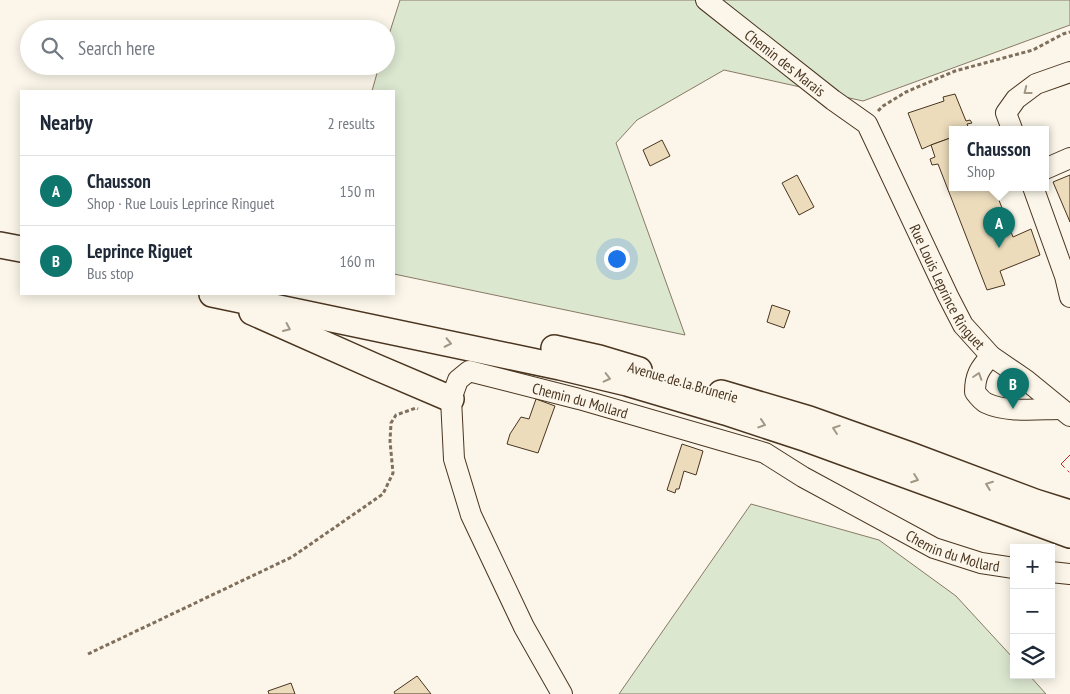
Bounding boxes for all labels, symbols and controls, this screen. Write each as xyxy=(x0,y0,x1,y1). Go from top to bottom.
search box xyxy=(20,20,395,75)
street label: Chemin des Marais xyxy=(741,25,830,100)
icon: search xyxy=(38,34,66,62)
text: Search here xyxy=(78,36,155,60)
one-way arrow xyxy=(1024,86,1033,94)
text: Nearby xyxy=(40,109,93,136)
text: 2 results xyxy=(328,113,375,133)
popup xyxy=(949,126,1049,191)
text: Chausson xyxy=(967,137,1031,161)
text: Shop xyxy=(967,161,995,181)
text: Chausson xyxy=(87,169,151,193)
text: A xyxy=(52,181,60,201)
text: 150 m xyxy=(340,181,375,201)
text: Shop · Rue Louis Leprince Ringuet xyxy=(87,193,275,213)
pin: A xyxy=(983,207,1015,248)
street label: Rue Louis Leprince Ringuet xyxy=(906,221,990,353)
text: Leprince Riguet xyxy=(87,239,192,263)
your location xyxy=(604,246,630,272)
text: B xyxy=(52,251,60,271)
text: 160 m xyxy=(340,251,375,271)
text: Bus stop xyxy=(87,263,134,283)
one-way arrow xyxy=(282,322,291,333)
one-way arrow xyxy=(444,337,453,348)
street label: Avenue de la Brunerie xyxy=(626,357,740,407)
pin: B xyxy=(997,368,1029,409)
one-way arrow xyxy=(602,372,611,383)
one-way arrow xyxy=(972,373,982,381)
street label: Chemin du Mollard xyxy=(530,378,630,422)
one-way arrow xyxy=(758,419,766,429)
one-way arrow xyxy=(833,425,841,435)
one-way arrow xyxy=(911,473,919,483)
one-way arrow xyxy=(985,481,994,491)
street label: Chemin du Mollard xyxy=(903,525,1001,575)
map controls xyxy=(1010,544,1055,679)
button: + xyxy=(1010,544,1055,589)
button: − xyxy=(1010,589,1055,634)
button: layers xyxy=(1010,634,1055,679)

